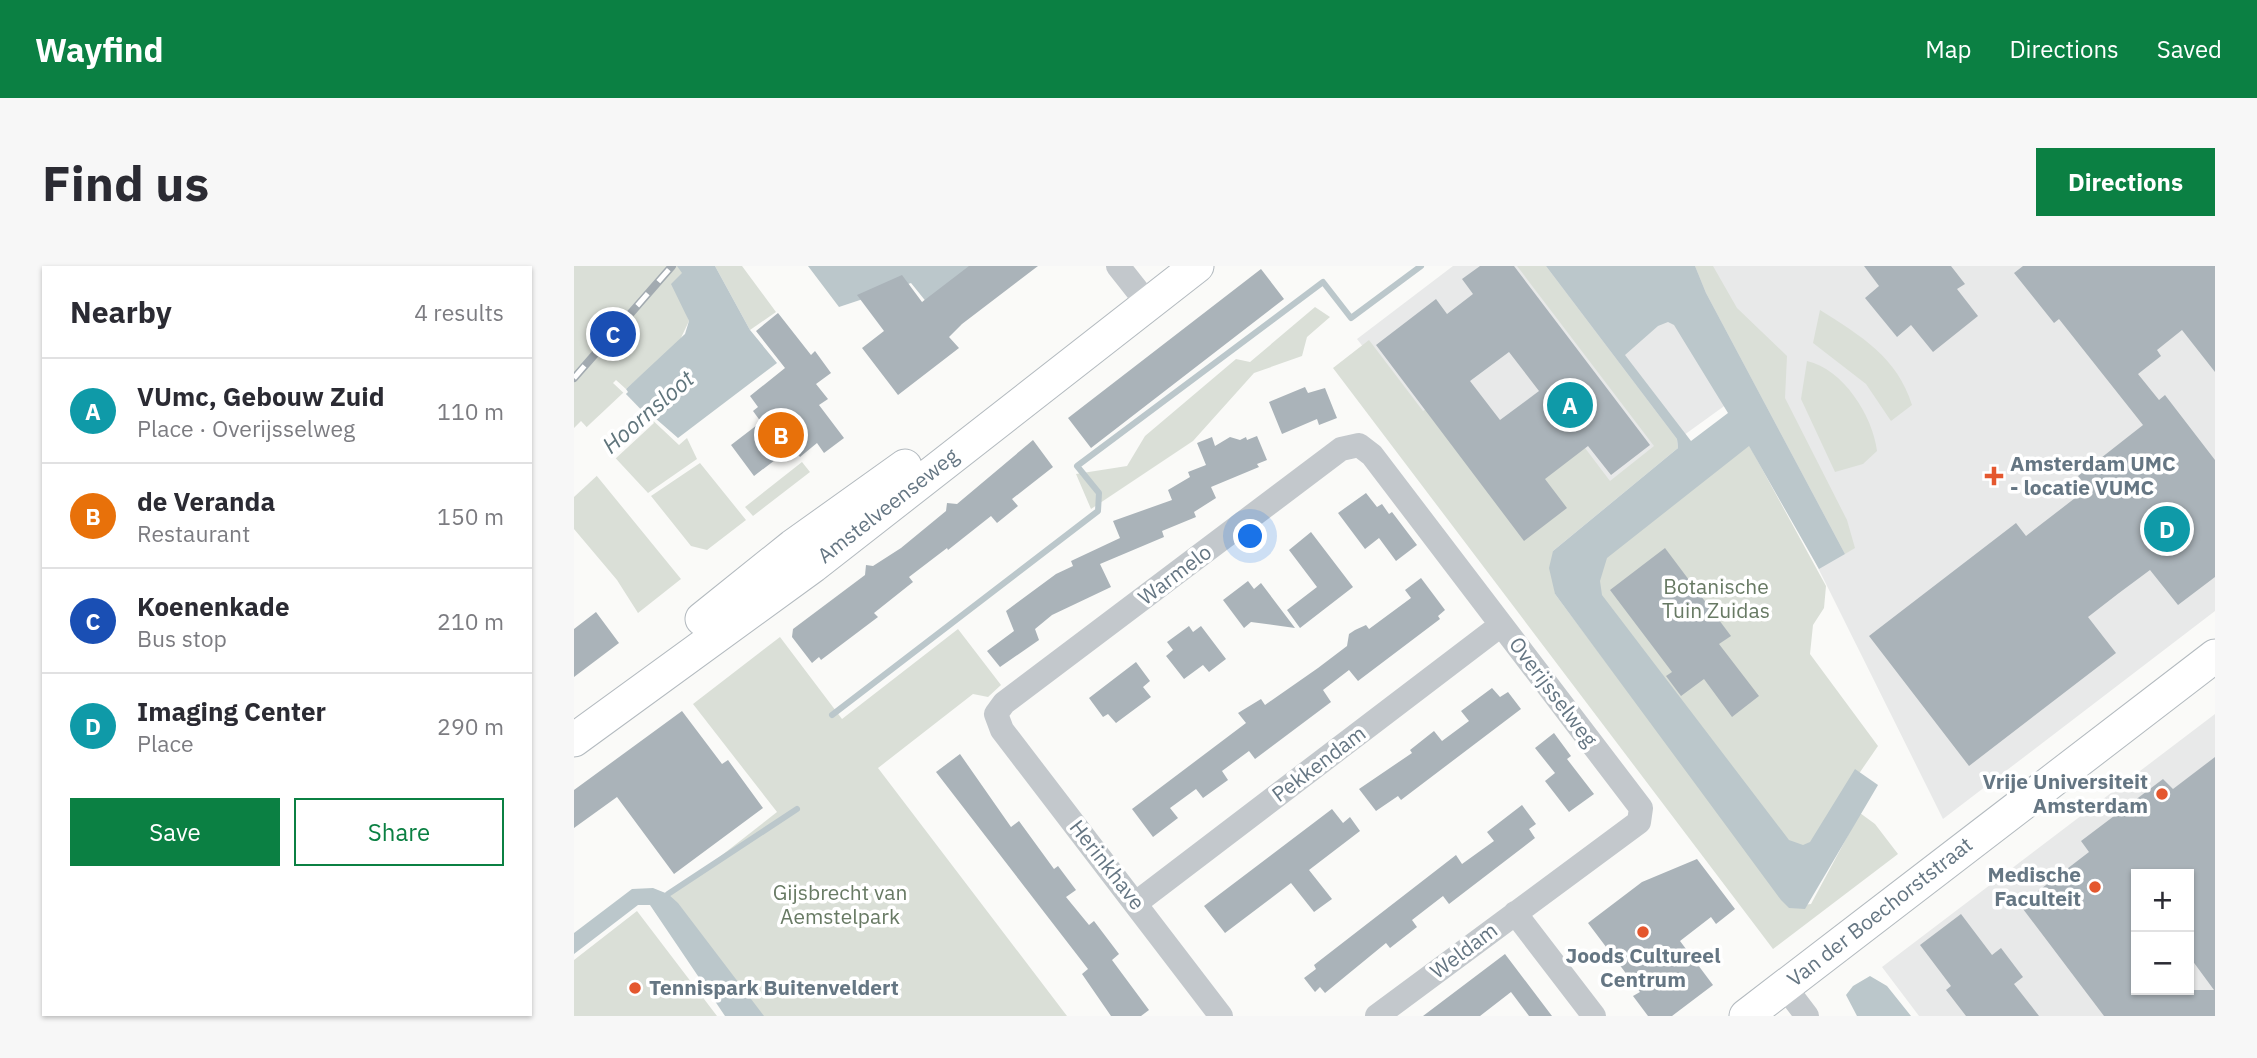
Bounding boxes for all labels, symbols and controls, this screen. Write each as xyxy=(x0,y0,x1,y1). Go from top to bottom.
text: Wayfind xyxy=(35,28,164,71)
text: Map xyxy=(1925,33,1971,65)
text: Directions xyxy=(2009,33,2119,65)
text: Saved xyxy=(2157,33,2222,65)
button: Directions xyxy=(2036,148,2215,216)
text: Find us xyxy=(42,151,209,214)
text: Nearby xyxy=(70,292,172,331)
text: 4 results xyxy=(414,297,504,327)
pin: C xyxy=(590,308,636,360)
water label: Hoornsloot xyxy=(595,363,700,459)
text: VUmc, Gebouw Zuid xyxy=(137,379,385,413)
pin: A xyxy=(1547,379,1593,431)
text: A xyxy=(85,396,101,426)
text: 110 m xyxy=(437,396,504,426)
pin: B xyxy=(758,409,804,461)
text: Place · Overijsselweg xyxy=(137,413,355,443)
street label: Amstelveenseweg xyxy=(811,441,964,569)
place label: Amsterdam UMC - locatie VUMC xyxy=(2010,449,2176,501)
marker: Amsterdam UMC - locatie VUMC xyxy=(1984,466,2004,486)
text: de Veranda xyxy=(137,484,275,518)
text: B xyxy=(85,501,101,531)
text: 150 m xyxy=(437,501,504,531)
pin: D xyxy=(2144,503,2190,555)
text: Restaurant xyxy=(137,518,250,548)
your location xyxy=(1233,519,1267,553)
street label: Warmelo xyxy=(1132,538,1217,611)
park label: Botanische Tuin Zuidas xyxy=(1662,572,1770,624)
text: Koenenkade xyxy=(137,589,290,623)
text: C xyxy=(86,606,100,636)
text: 210 m xyxy=(437,606,504,636)
text: Bus stop xyxy=(137,623,227,653)
street label: Overijsselweg xyxy=(1503,631,1604,752)
text: Imaging Center xyxy=(137,694,326,728)
text: D xyxy=(85,711,101,741)
text: 290 m xyxy=(437,711,504,741)
street label: Pekkendam xyxy=(1266,719,1371,808)
text: Place xyxy=(137,728,194,758)
place label: Vrije Universiteit Amsterdam xyxy=(1983,767,2148,819)
marker: Vrije Universiteit Amsterdam xyxy=(2154,786,2170,802)
button: Save xyxy=(70,798,280,866)
button: Share xyxy=(294,798,504,866)
street label: Herinkhave xyxy=(1064,814,1152,915)
street label: Van der Boechorststraat xyxy=(1781,830,1978,992)
place label: Medische Faculteit xyxy=(1987,860,2081,912)
map controls xyxy=(2131,869,2194,995)
button: + xyxy=(2131,869,2194,932)
park label: Gijsbrecht van Aemstelpark xyxy=(773,878,907,930)
marker: Medische Faculteit xyxy=(2087,879,2103,895)
street label: Weldam xyxy=(1424,916,1503,985)
marker: Joods Cultureel Centrum xyxy=(1635,924,1651,940)
button: − xyxy=(2131,932,2194,995)
place label: Joods Cultureel Centrum xyxy=(1565,941,1721,993)
place label: Tennispark Buitenveldert xyxy=(649,973,899,1001)
marker: Tennispark Buitenveldert xyxy=(627,980,643,996)

